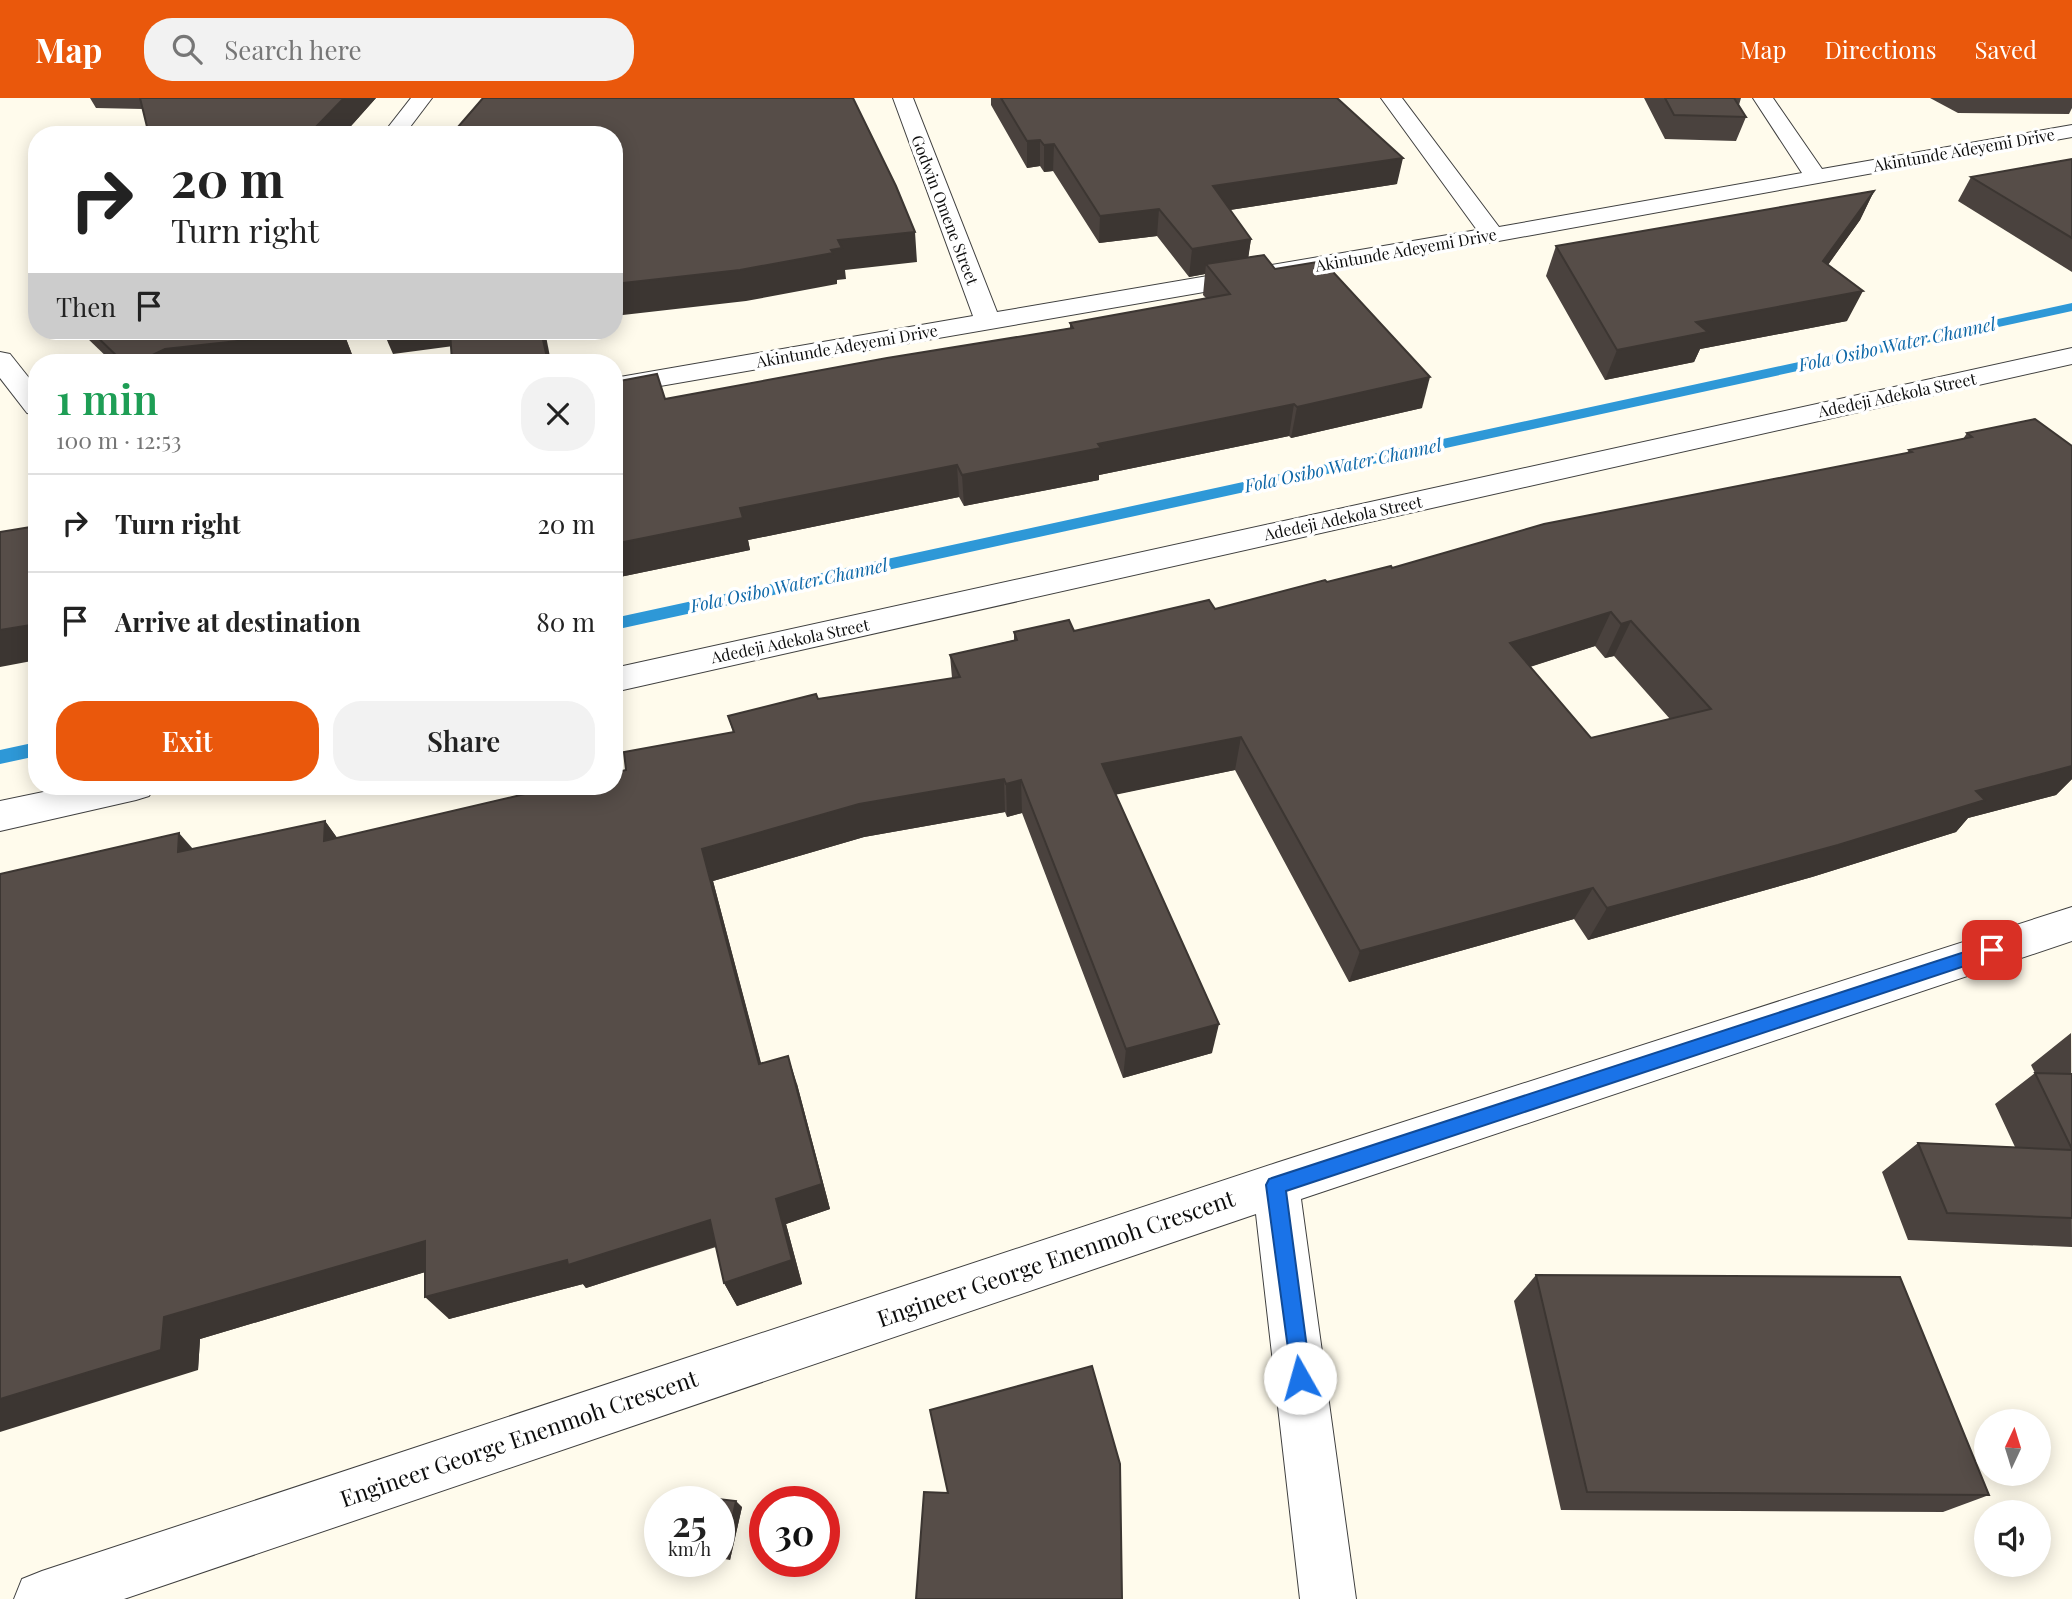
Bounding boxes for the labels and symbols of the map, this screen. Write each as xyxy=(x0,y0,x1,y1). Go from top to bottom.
street label: Akintunde Adeyemi Drive xyxy=(1871,123,2056,176)
street label: Godwin Omene Street xyxy=(907,132,984,288)
street label: Akintunde Adeyemi Drive xyxy=(1313,223,1498,276)
water label: Fola Osibo Water Channel xyxy=(1795,311,1999,377)
street label: Akintunde Adeyemi Drive xyxy=(754,319,939,372)
street label: Adedeji Adekola Street xyxy=(1815,367,1978,422)
water label: Fola Osibo Water Channel xyxy=(1241,432,1445,498)
street label: Adedeji Adekola Street xyxy=(1261,490,1424,545)
water label: Fola Osibo Water Channel xyxy=(687,552,891,618)
street label: Adedeji Adekola Street xyxy=(708,613,871,668)
pin xyxy=(1962,920,2022,980)
street label: Engineer George Enenmoh Crescent xyxy=(873,1181,1239,1333)
position arrow xyxy=(1263,1341,1337,1415)
street label: Engineer George Enenmoh Crescent xyxy=(336,1361,702,1513)
north arrow xyxy=(1974,1409,2051,1486)
speed limit sign: 30 xyxy=(749,1486,840,1577)

